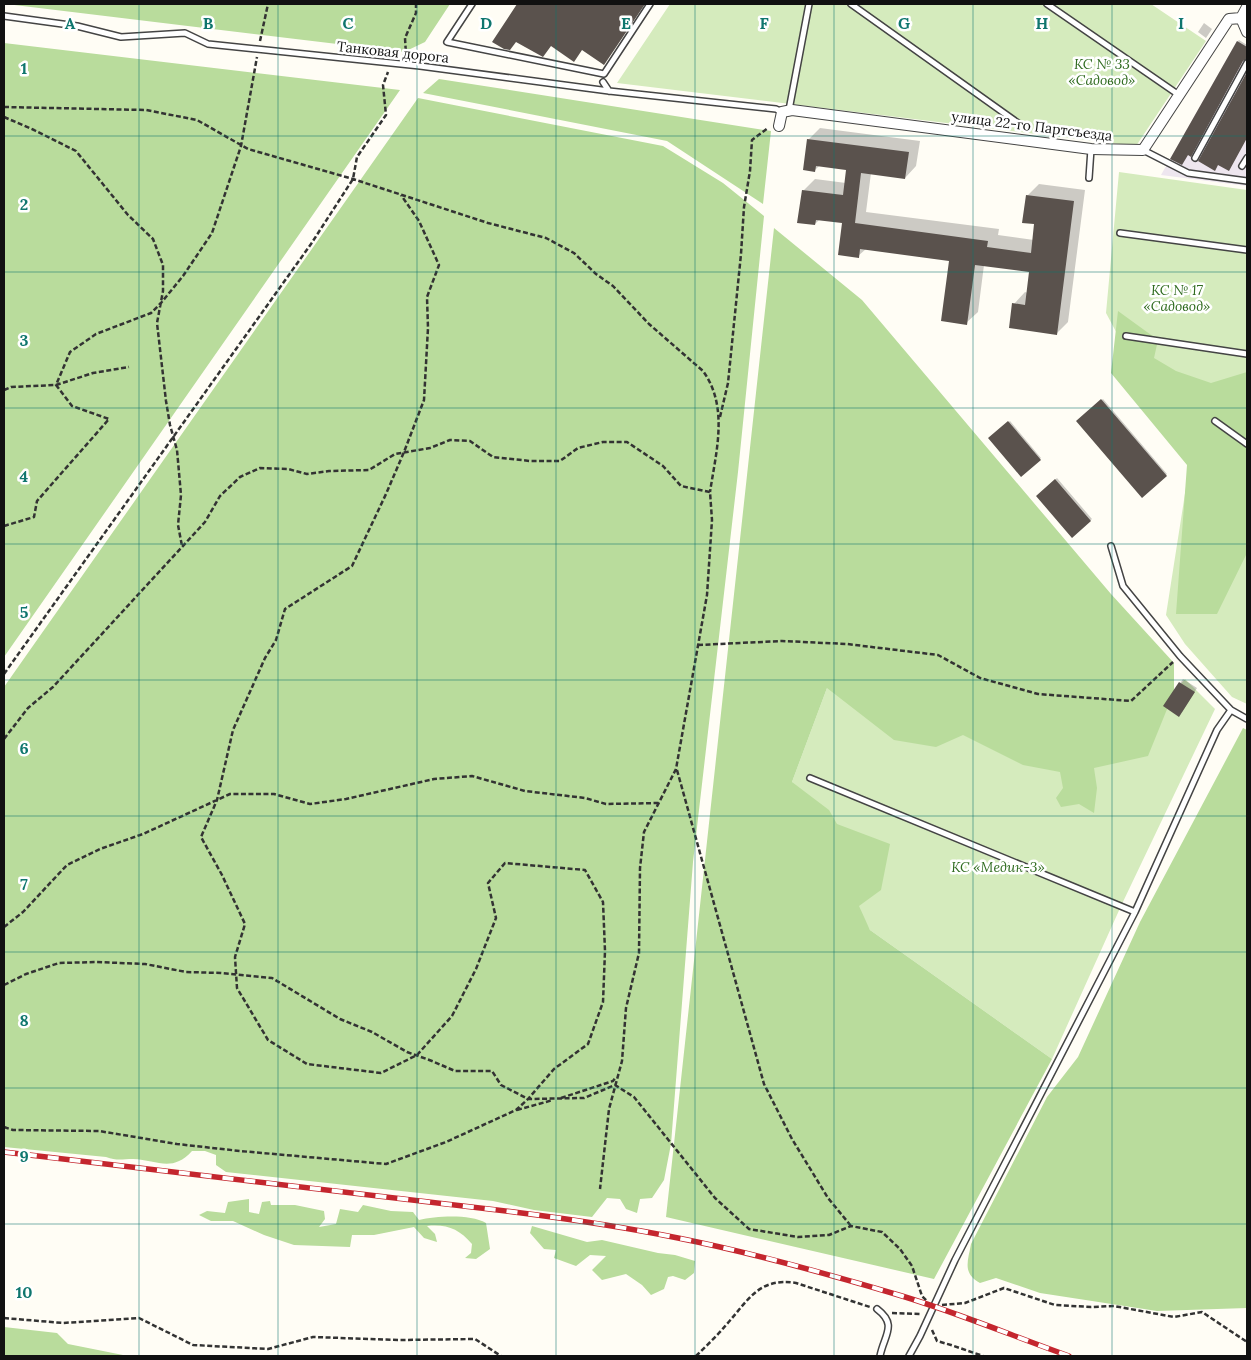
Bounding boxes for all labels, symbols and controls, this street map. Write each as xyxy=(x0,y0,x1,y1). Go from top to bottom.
text: A xyxy=(65,13,76,33)
text: B xyxy=(203,13,214,33)
text: C xyxy=(342,13,354,33)
text: D xyxy=(480,13,492,33)
text: E xyxy=(621,13,631,33)
text: F xyxy=(759,13,769,33)
text: G xyxy=(898,13,910,33)
text: H xyxy=(1036,13,1049,33)
text: I xyxy=(1178,13,1184,33)
street label: Танковая дорога xyxy=(336,37,450,67)
park label: КС № 33 «Садовод» xyxy=(1069,55,1135,89)
text: 1 xyxy=(21,58,27,78)
street label: улица 22-го Партсъезда xyxy=(951,107,1113,145)
text: 2 xyxy=(20,194,28,214)
park label: КС № 17 «Садовод» xyxy=(1144,281,1210,315)
text: 3 xyxy=(20,330,29,350)
text: 4 xyxy=(20,466,29,486)
text: 5 xyxy=(20,602,29,622)
text: 6 xyxy=(19,738,29,758)
park label: КС «Медик-3» xyxy=(951,858,1045,876)
text: 7 xyxy=(20,874,28,894)
text: 8 xyxy=(19,1010,29,1030)
text: 9 xyxy=(19,1146,29,1166)
text: 10 xyxy=(16,1282,32,1302)

